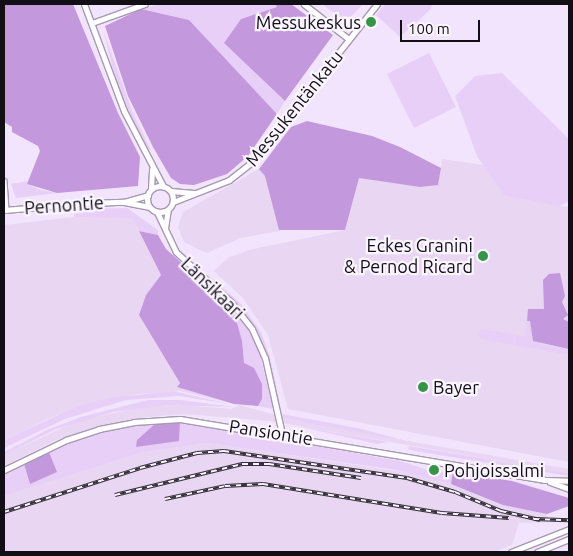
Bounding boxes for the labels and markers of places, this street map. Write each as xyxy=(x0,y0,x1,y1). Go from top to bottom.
place label: Messukeskus xyxy=(256,11,361,33)
marker: Messukeskus xyxy=(365,16,377,28)
place label: Eckes Granini & Pernod Ricard xyxy=(344,235,473,278)
marker: Eckes Granini & Pernod Ricard xyxy=(477,250,489,262)
place label: Bayer xyxy=(433,376,479,398)
marker: Bayer xyxy=(417,381,429,393)
place label: Pohjoissalmi xyxy=(444,459,544,481)
marker: Pohjoissalmi xyxy=(428,464,440,476)

